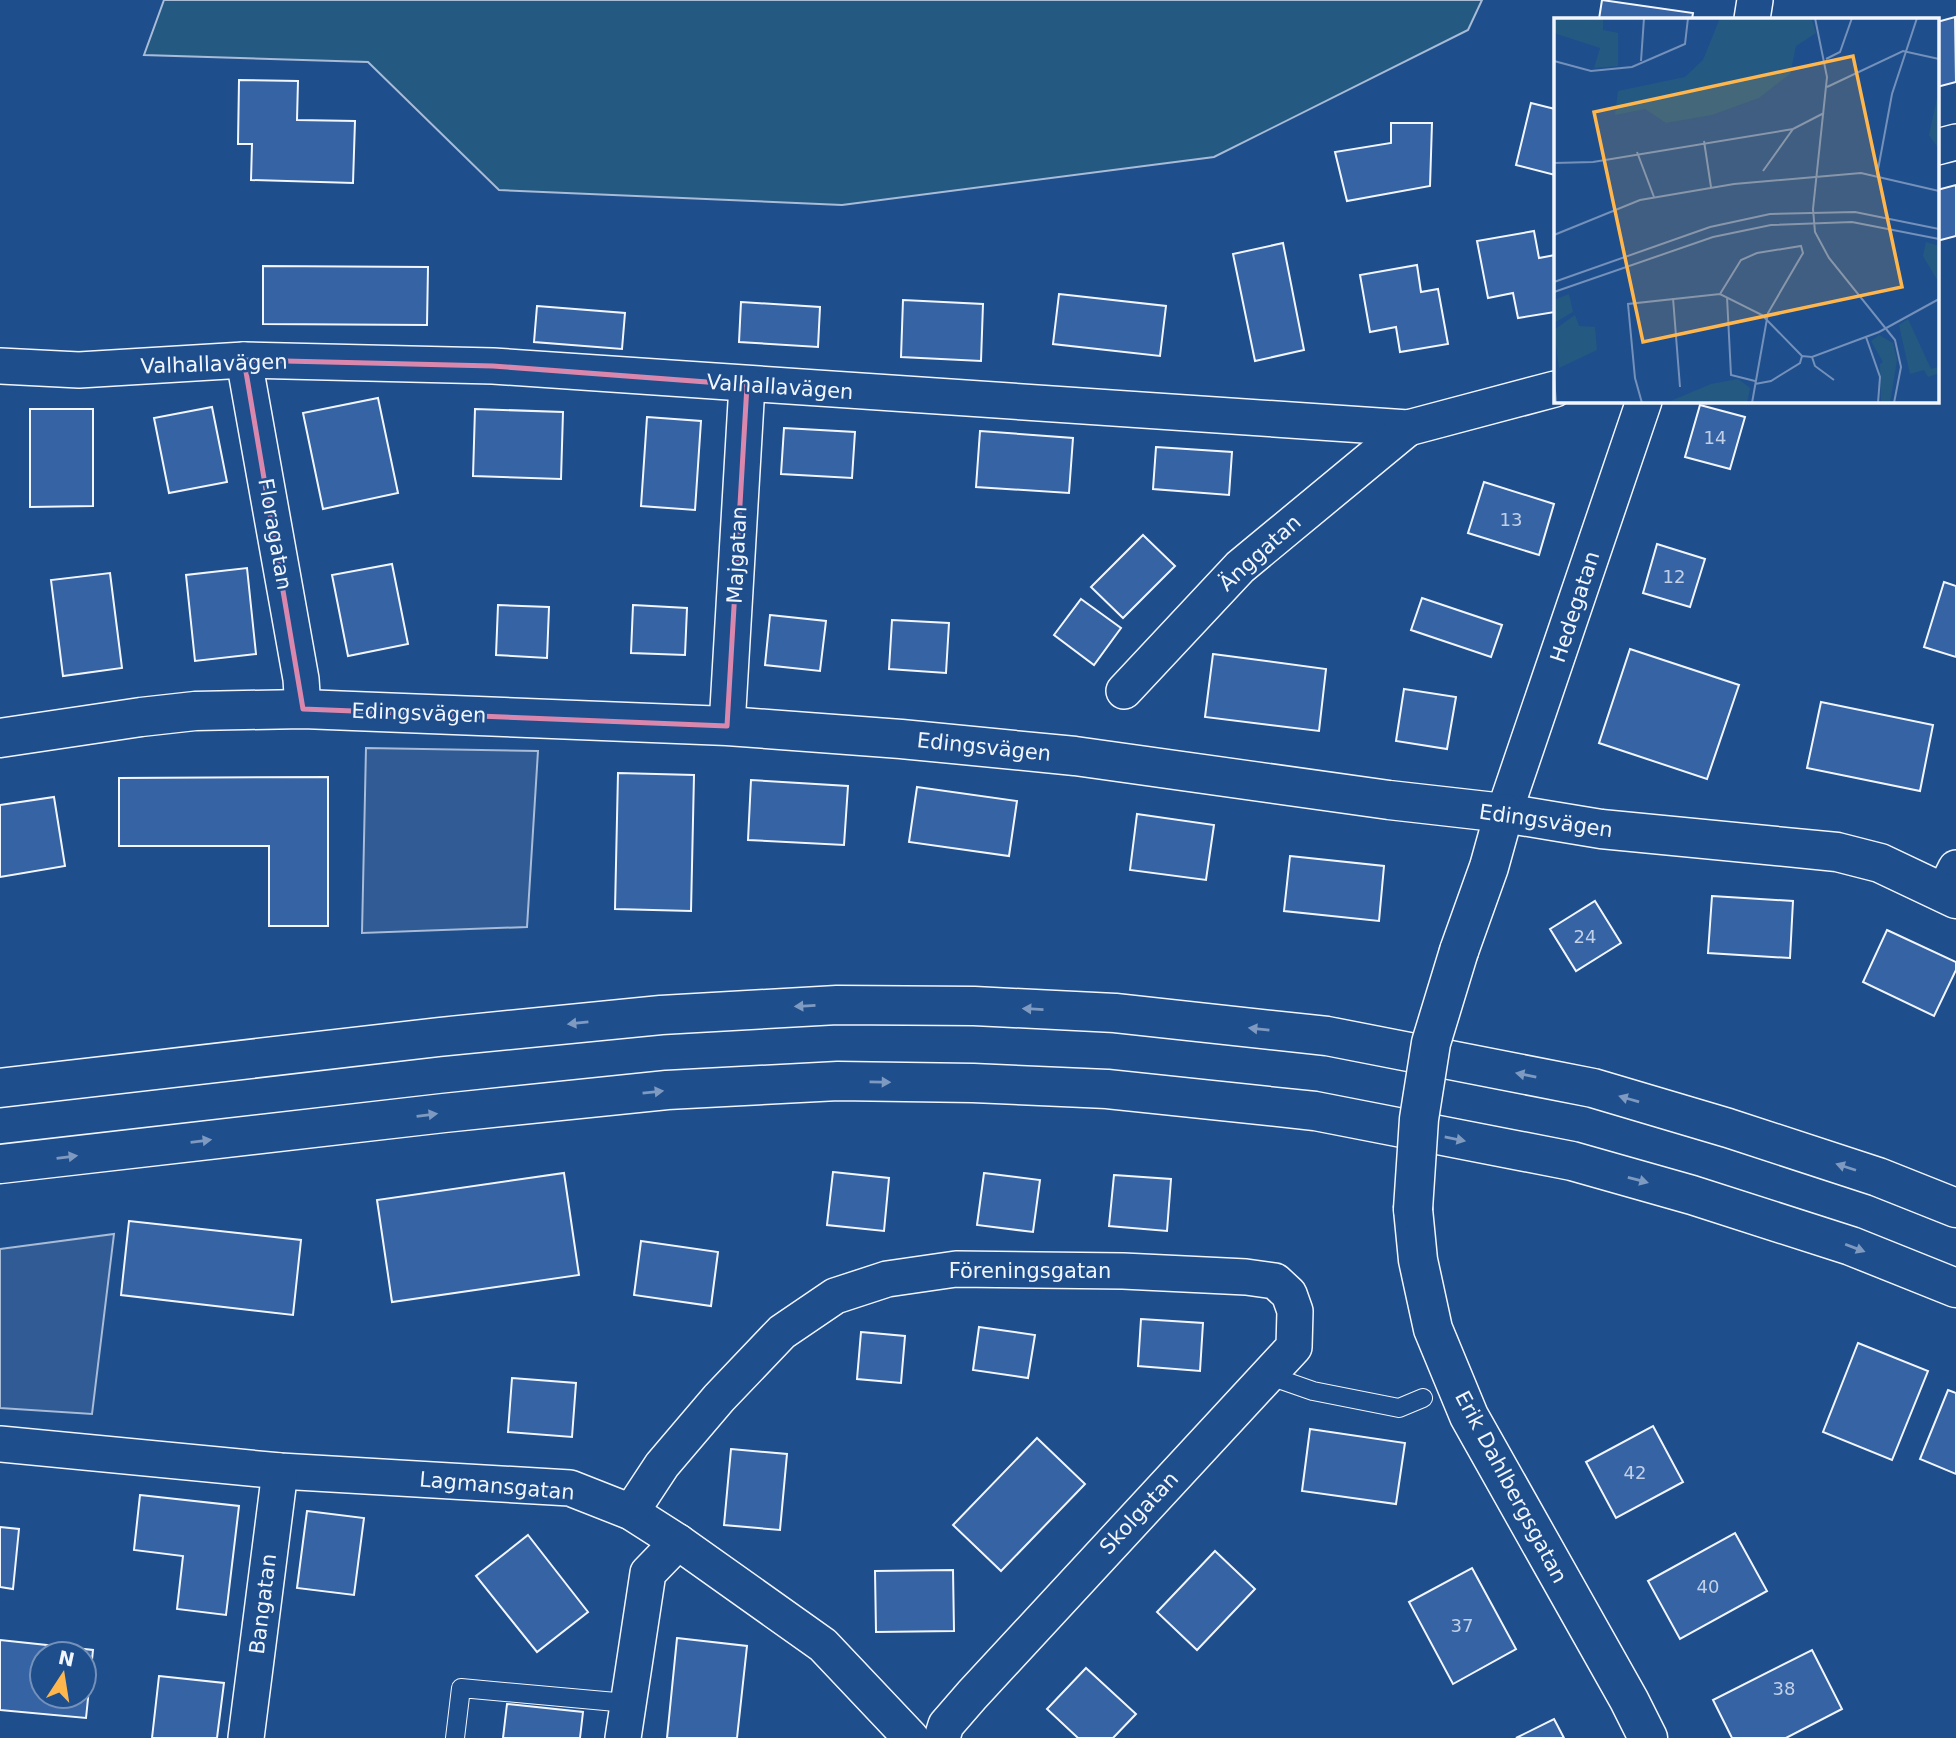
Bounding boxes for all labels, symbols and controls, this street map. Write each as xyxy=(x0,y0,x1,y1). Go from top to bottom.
inset map xyxy=(1554,18,1938,402)
street label: Valhallavägen xyxy=(140,349,288,379)
street label: Valhallavägen xyxy=(706,370,854,404)
house number: 14 xyxy=(1704,427,1726,448)
street label: Floragatan xyxy=(253,476,297,592)
street label: Majgatan xyxy=(722,506,752,604)
street label: Änggatan xyxy=(1214,509,1306,596)
house number: 13 xyxy=(1500,509,1522,530)
street label: Hedegatan xyxy=(1546,548,1604,666)
house number: 12 xyxy=(1663,566,1685,587)
street label: Edingsvägen xyxy=(351,699,487,727)
street label: Edingsvägen xyxy=(916,728,1052,766)
street label: Edingsvägen xyxy=(1478,800,1614,842)
house number: 24 xyxy=(1574,926,1596,947)
one-way arrow xyxy=(794,1001,816,1012)
one-way arrow xyxy=(1021,1003,1043,1014)
one-way arrow xyxy=(567,1018,589,1029)
one-way arrow xyxy=(1248,1023,1270,1034)
one-way arrow xyxy=(1515,1069,1537,1080)
one-way arrow xyxy=(870,1076,892,1087)
one-way arrow xyxy=(642,1086,664,1097)
one-way arrow xyxy=(1618,1093,1639,1103)
one-way arrow xyxy=(416,1109,438,1120)
one-way arrow xyxy=(1444,1133,1466,1144)
one-way arrow xyxy=(190,1136,212,1147)
one-way arrow xyxy=(56,1151,78,1162)
one-way arrow xyxy=(1836,1161,1857,1172)
one-way arrow xyxy=(1628,1175,1649,1185)
one-way arrow xyxy=(1844,1243,1865,1254)
street label: Föreningsgatan xyxy=(949,1259,1111,1283)
street label: Erik Dahlbergsgatan xyxy=(1450,1387,1572,1587)
house number: 42 xyxy=(1624,1462,1646,1483)
street label: Lagmansgatan xyxy=(418,1467,576,1505)
street label: Skolgatan xyxy=(1095,1467,1183,1559)
street label: Bangatan xyxy=(245,1552,281,1656)
house number: 40 xyxy=(1697,1576,1719,1597)
house number: 37 xyxy=(1451,1615,1473,1636)
north arrow xyxy=(28,1640,98,1710)
text: N xyxy=(56,1646,77,1671)
house number: 38 xyxy=(1773,1678,1795,1699)

